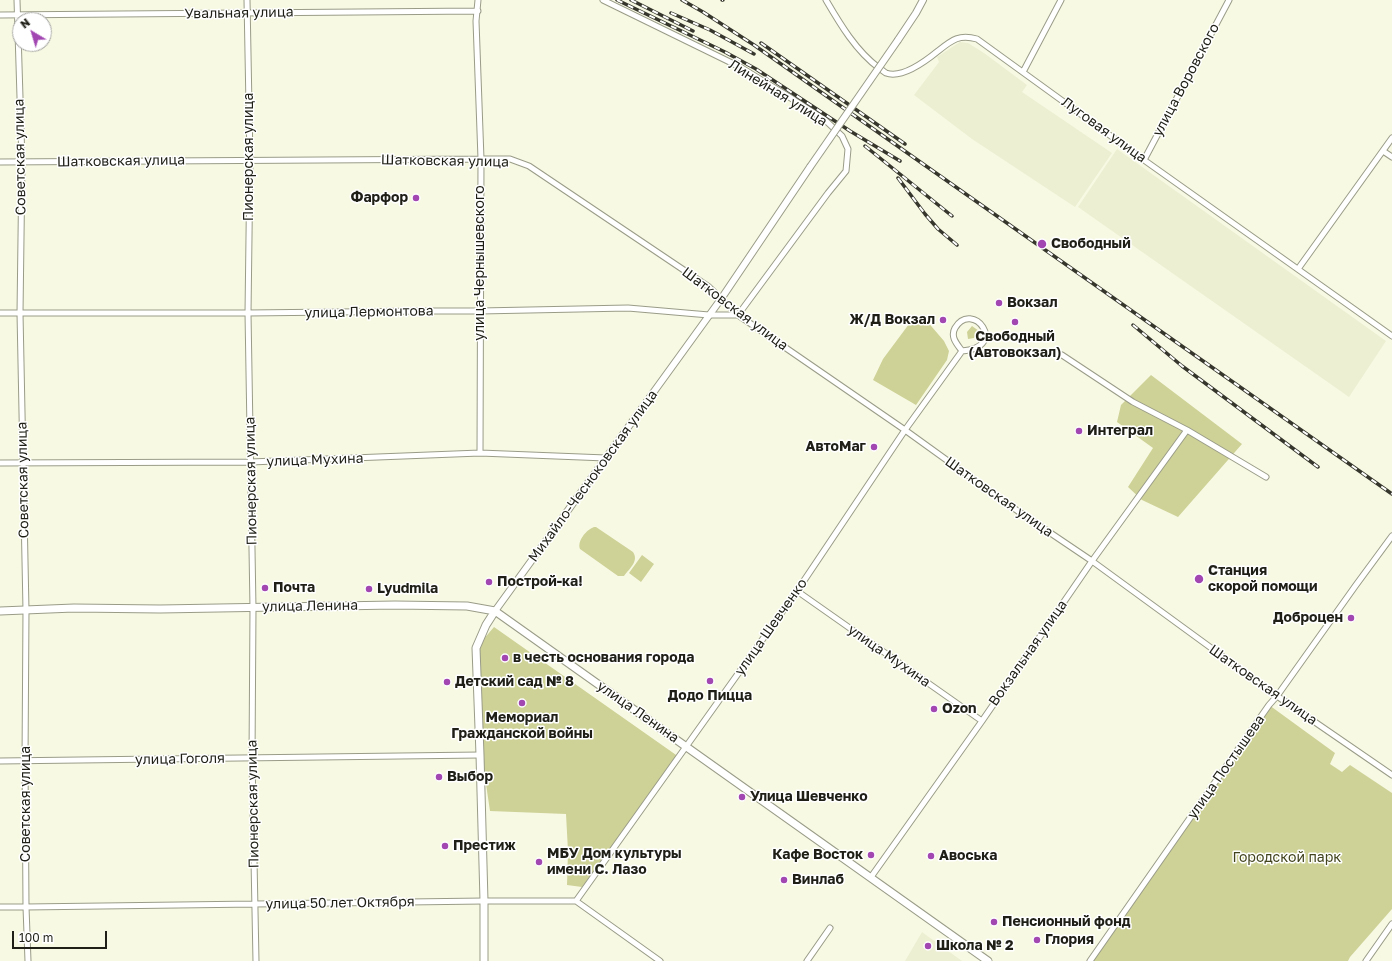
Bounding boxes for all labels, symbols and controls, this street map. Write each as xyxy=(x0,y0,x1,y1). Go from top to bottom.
street label: Увальная улица xyxy=(184,4,294,22)
north arrow xyxy=(12,12,52,52)
text: N xyxy=(18,15,32,31)
street label: улица Воровского xyxy=(1149,21,1223,139)
street label: Линейная улица xyxy=(726,56,830,130)
street label: Пионерская улица xyxy=(241,93,257,221)
street label: Луговая улица xyxy=(1058,94,1150,166)
street label: Советская улица xyxy=(11,99,29,215)
street label: Шатковская улица xyxy=(57,151,185,171)
street label: Шатковская улица xyxy=(381,151,509,171)
street label: улица Чернышевского xyxy=(472,185,488,341)
place label: Фарфор xyxy=(350,190,408,206)
marker: Фарфор xyxy=(411,193,421,203)
place label: Свободный xyxy=(1051,236,1131,252)
marker: Свободный xyxy=(1036,238,1048,250)
street label: Шатковская улица xyxy=(679,264,791,354)
place label: Вокзал xyxy=(1007,295,1058,311)
marker: Вокзал xyxy=(994,298,1004,308)
street label: улица Лермонтова xyxy=(304,302,434,322)
place label: Ж/Д Вокзал xyxy=(849,312,935,328)
marker: Ж/Д Вокзал xyxy=(938,315,948,325)
marker: Свободный (Автовокзал) xyxy=(1010,317,1020,327)
place label: Свободный (Автовокзал) xyxy=(969,329,1061,362)
street label: Михайло-Чесноковская улица xyxy=(525,387,661,565)
street label: Пионерская улица xyxy=(241,417,261,545)
street label: Советская улица xyxy=(14,422,32,538)
place label: Интеграл xyxy=(1087,423,1153,439)
marker: Интеграл xyxy=(1074,426,1084,436)
place label: АвтоМаг xyxy=(806,439,866,455)
marker: АвтоМаг xyxy=(869,442,879,452)
street label: улица Мухина xyxy=(266,450,364,470)
street label: Шатковская улица xyxy=(942,453,1056,541)
place label: Станция скорой помощи xyxy=(1208,563,1317,596)
marker: Станция скорой помощи xyxy=(1193,573,1205,585)
place label: Построй-ка! xyxy=(497,574,583,590)
street label: улица Шевченко xyxy=(731,575,811,679)
marker: Построй-ка! xyxy=(484,577,494,587)
place label: Почта xyxy=(273,580,315,596)
place label: Lyudmila xyxy=(377,581,438,597)
marker: Почта xyxy=(260,583,270,593)
marker: Lyudmila xyxy=(364,584,374,594)
street label: улица Ленина xyxy=(262,597,358,615)
street label: Вокзальная улица xyxy=(985,597,1071,709)
place label: Доброцен xyxy=(1273,610,1343,626)
marker: Доброцен xyxy=(1346,613,1356,623)
street label: улица Мухина xyxy=(844,621,934,691)
street label: Шатковская улица xyxy=(1206,641,1320,729)
place label: в честь основания города xyxy=(513,650,694,666)
marker: в честь основания города xyxy=(500,653,510,663)
place label: Детский сад № 8 xyxy=(455,674,574,690)
marker: Додо Пицца xyxy=(705,676,715,686)
marker: Детский сад № 8 xyxy=(442,677,452,687)
street label: улица Ленина xyxy=(594,678,682,746)
place label: Додо Пицца xyxy=(668,688,752,704)
marker: Мемориал Гражданской войны xyxy=(517,698,527,708)
place label: Ozon xyxy=(942,701,977,717)
marker: Ozon xyxy=(929,704,939,714)
place label: Мемориал Гражданской войны xyxy=(451,710,593,742)
street label: улица Постышева xyxy=(1184,712,1268,822)
street label: Пионерская улица xyxy=(243,740,263,868)
street label: Советская улица xyxy=(18,746,34,862)
street label: улица Гоголя xyxy=(135,750,225,768)
place label: Выбор xyxy=(447,769,493,785)
marker: Выбор xyxy=(434,772,444,782)
place label: Улица Шевченко xyxy=(750,789,868,805)
marker: Улица Шевченко xyxy=(737,792,747,802)
place label: Престиж xyxy=(453,838,516,854)
marker: Престиж xyxy=(440,841,450,851)
place label: МБУ Дом культуры имени С. Лазо xyxy=(547,846,682,878)
place label: Кафе Восток xyxy=(772,847,863,863)
place label: Авоська xyxy=(939,848,997,864)
marker: Кафе Восток xyxy=(866,850,876,860)
park label: Городской парк xyxy=(1233,850,1341,866)
marker: Авоська xyxy=(926,851,936,861)
marker: МБУ Дом культуры имени С. Лазо xyxy=(534,857,544,867)
place label: Винлаб xyxy=(792,872,844,888)
marker: Винлаб xyxy=(779,875,789,885)
street label: улица 50 лет Октября xyxy=(265,893,415,913)
place label: Пенсионный фонд xyxy=(1002,914,1131,930)
marker: Пенсионный фонд xyxy=(989,917,999,927)
scale bar xyxy=(14,923,109,949)
text: 100 m xyxy=(19,930,53,945)
place label: Глория xyxy=(1045,932,1094,948)
marker: Глория xyxy=(1032,935,1042,945)
place label: Школа № 2 xyxy=(936,938,1014,954)
marker: Школа № 2 xyxy=(923,941,933,951)

